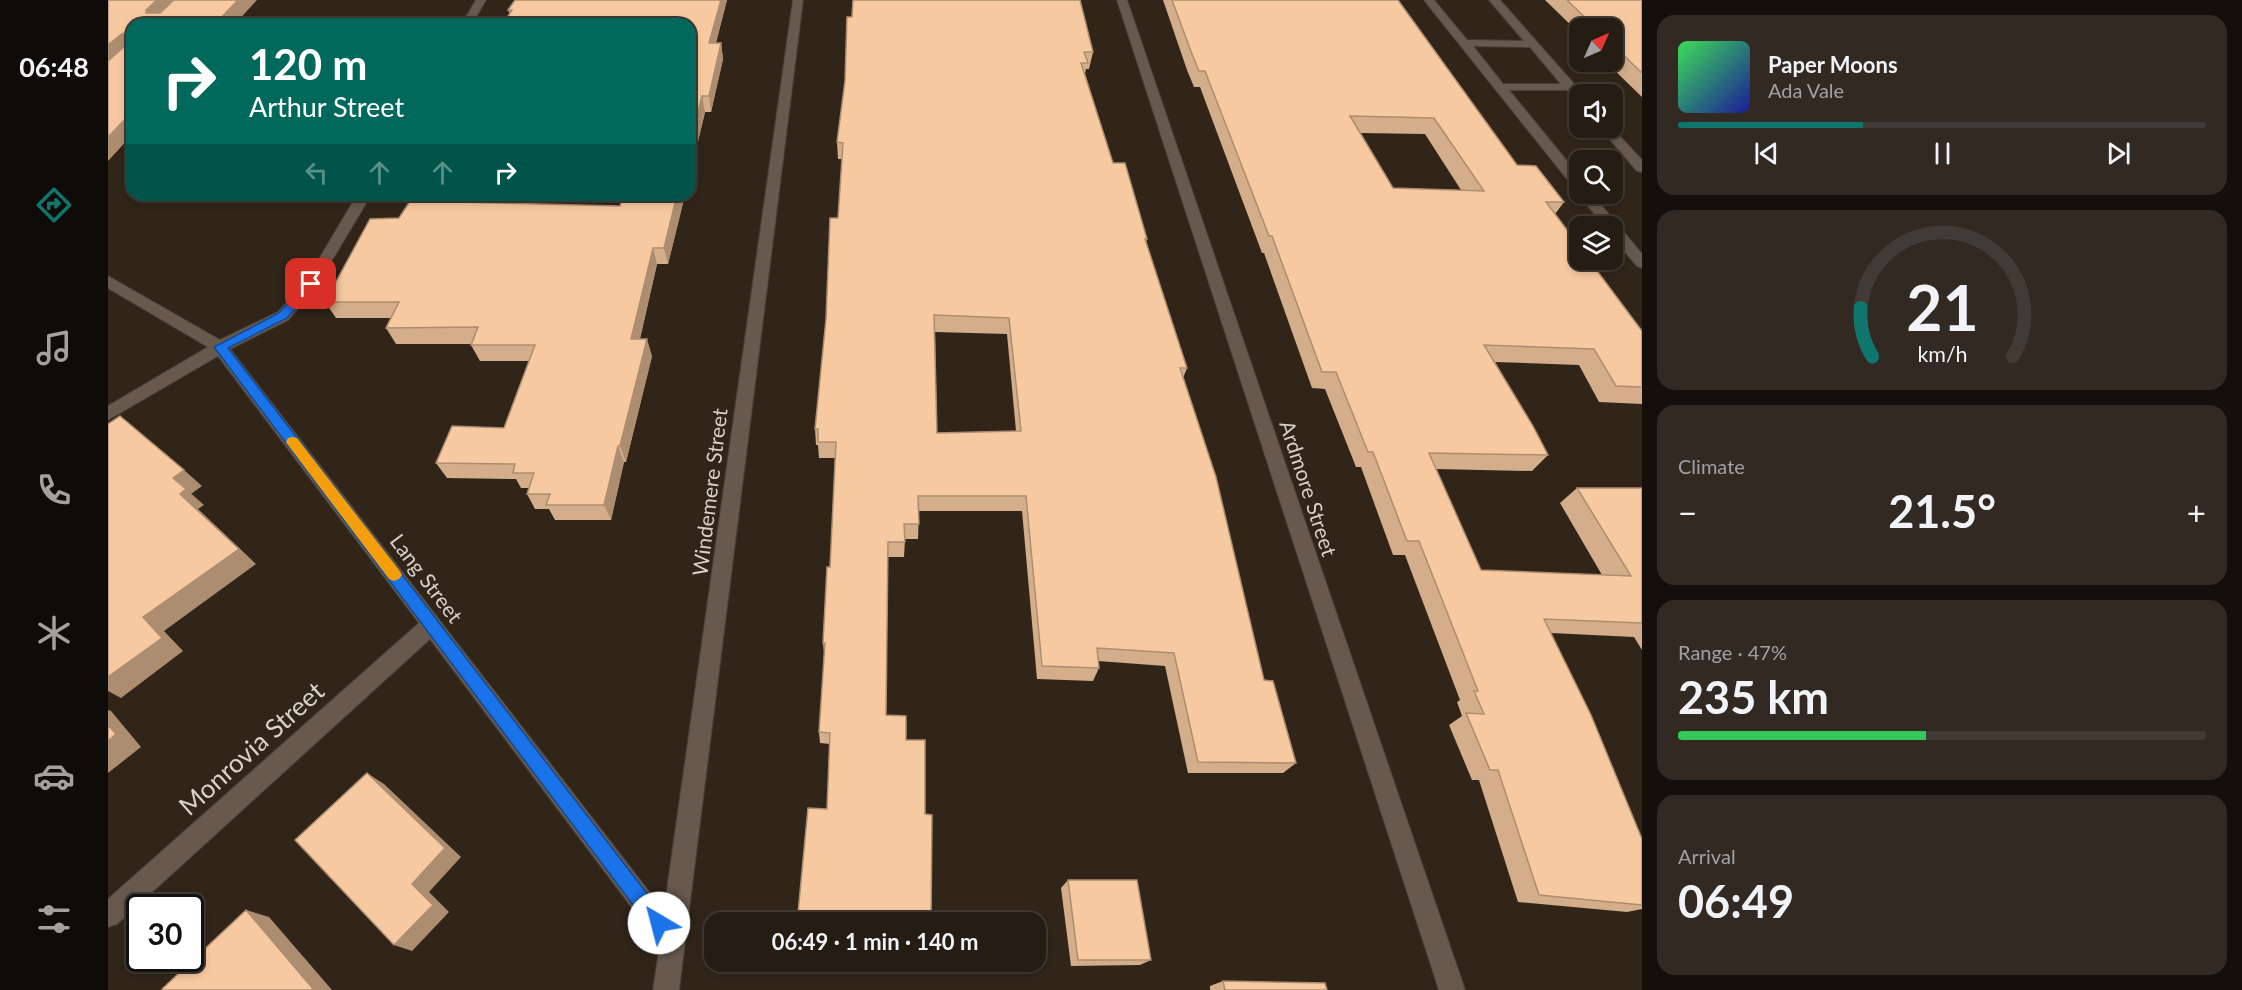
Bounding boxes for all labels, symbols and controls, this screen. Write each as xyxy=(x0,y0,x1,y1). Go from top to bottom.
north arrow xyxy=(1569,18,1623,72)
map controls xyxy=(1569,18,1623,270)
text: 120 m xyxy=(249,39,367,89)
icon: right xyxy=(150,42,228,120)
text: 06:48 xyxy=(19,50,89,83)
text: Paper Moons xyxy=(1768,51,1898,78)
text: Ada Vale xyxy=(1768,78,1844,102)
button: sound xyxy=(1569,84,1623,138)
text: Arthur Street xyxy=(249,90,404,123)
icon: previous xyxy=(1750,137,1783,170)
icon: pause xyxy=(1926,137,1959,170)
icon: next xyxy=(2102,137,2135,170)
button: search xyxy=(1569,150,1623,204)
icon: left xyxy=(300,156,333,189)
icon: ahead xyxy=(363,156,396,189)
icon: ahead xyxy=(426,156,459,189)
icon: right xyxy=(489,156,522,189)
icon: directions xyxy=(33,184,75,226)
button: layers xyxy=(1569,216,1623,270)
pin xyxy=(285,258,336,309)
icon: arrive xyxy=(294,267,327,300)
text: 21 xyxy=(1906,269,1978,344)
icon: music xyxy=(33,327,75,369)
text: km/h xyxy=(1917,341,1967,367)
street label: Windemere Street xyxy=(686,406,732,577)
street label: Ardmore Street xyxy=(1275,417,1343,560)
text: Climate xyxy=(1678,454,1745,478)
icon: phone xyxy=(33,469,75,511)
text: 21.5° xyxy=(1888,484,1996,538)
text: − xyxy=(1678,492,1697,532)
text: + xyxy=(2187,492,2206,532)
street label: Lang Street xyxy=(386,529,469,628)
icon: climate xyxy=(33,612,75,654)
text: Range · 47% xyxy=(1678,640,1787,664)
text: 235 km xyxy=(1678,670,1829,724)
street label: Monrovia Street xyxy=(172,674,331,821)
icon: car xyxy=(33,755,75,797)
text: Arrival xyxy=(1678,844,1736,868)
text: 06:49 xyxy=(1678,874,1794,928)
position arrow xyxy=(627,891,691,955)
speed limit sign: 30 xyxy=(126,894,204,972)
icon: filters xyxy=(33,898,75,940)
text: 06:49 · 1 min · 140 m xyxy=(772,928,978,955)

